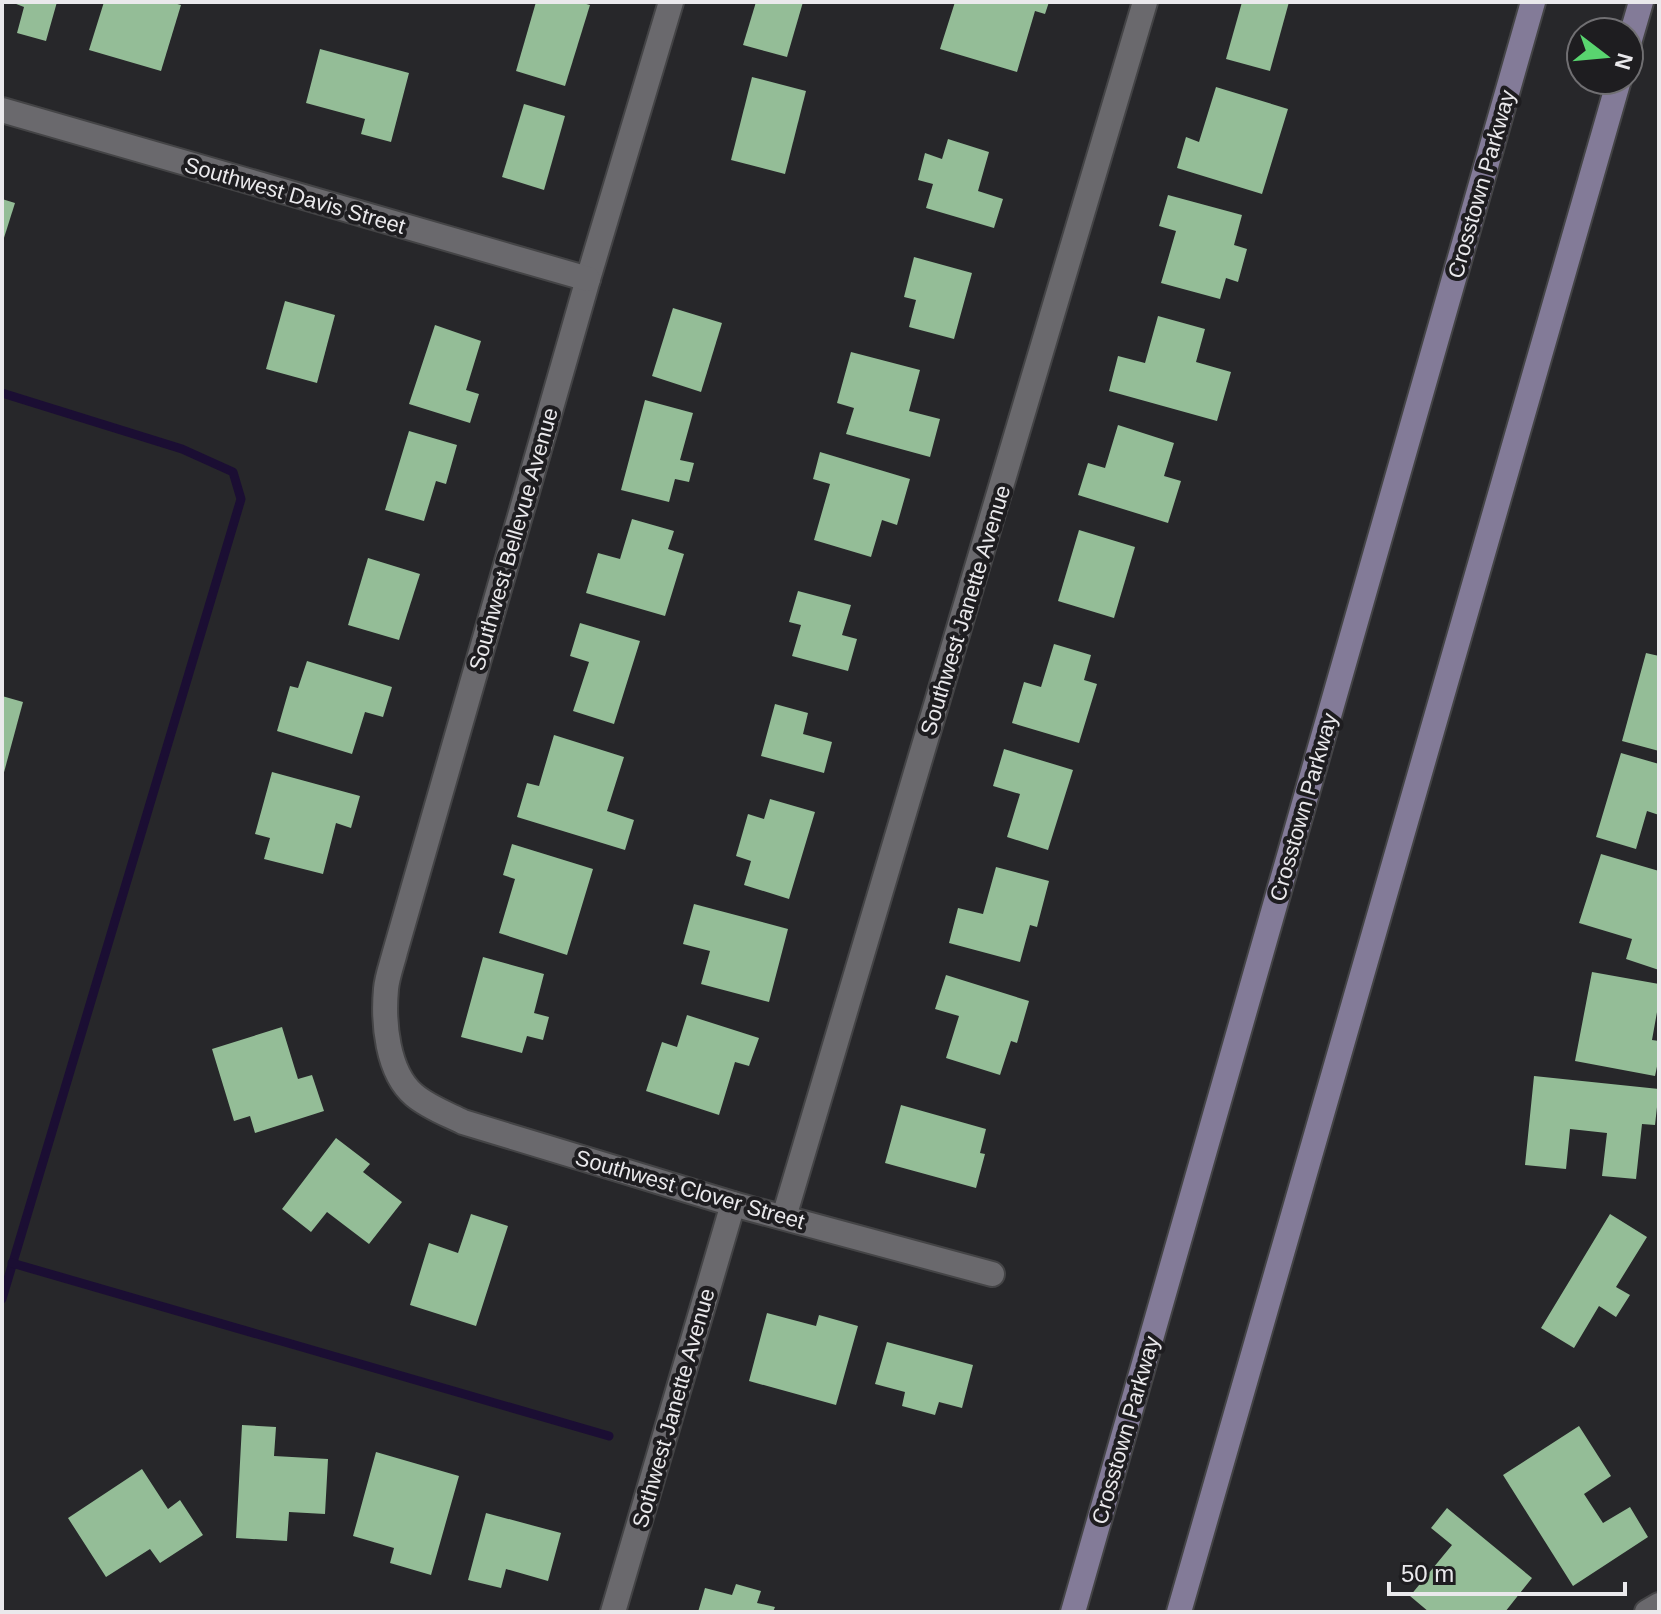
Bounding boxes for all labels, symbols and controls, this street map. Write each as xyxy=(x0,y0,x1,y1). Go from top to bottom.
north arrow xyxy=(1565,16,1645,96)
text: N xyxy=(1610,50,1638,72)
street label: Crosstown Parkway xyxy=(1443,87,1520,281)
street label: Southwest Davis Street xyxy=(182,152,408,239)
street label: Southwest Bellevue Avenue xyxy=(464,405,563,673)
street label: Southwest Janette Avenue xyxy=(915,482,1015,738)
street label: Crosstown Parkway xyxy=(1265,710,1342,904)
street label: Southwest Clover Street xyxy=(572,1145,807,1234)
street label: Sothwest Janette Avenue xyxy=(627,1286,720,1531)
street label: Crosstown Parkway xyxy=(1087,1333,1164,1527)
scale bar xyxy=(1389,1546,1625,1596)
text: 50 m xyxy=(1401,1560,1454,1587)

